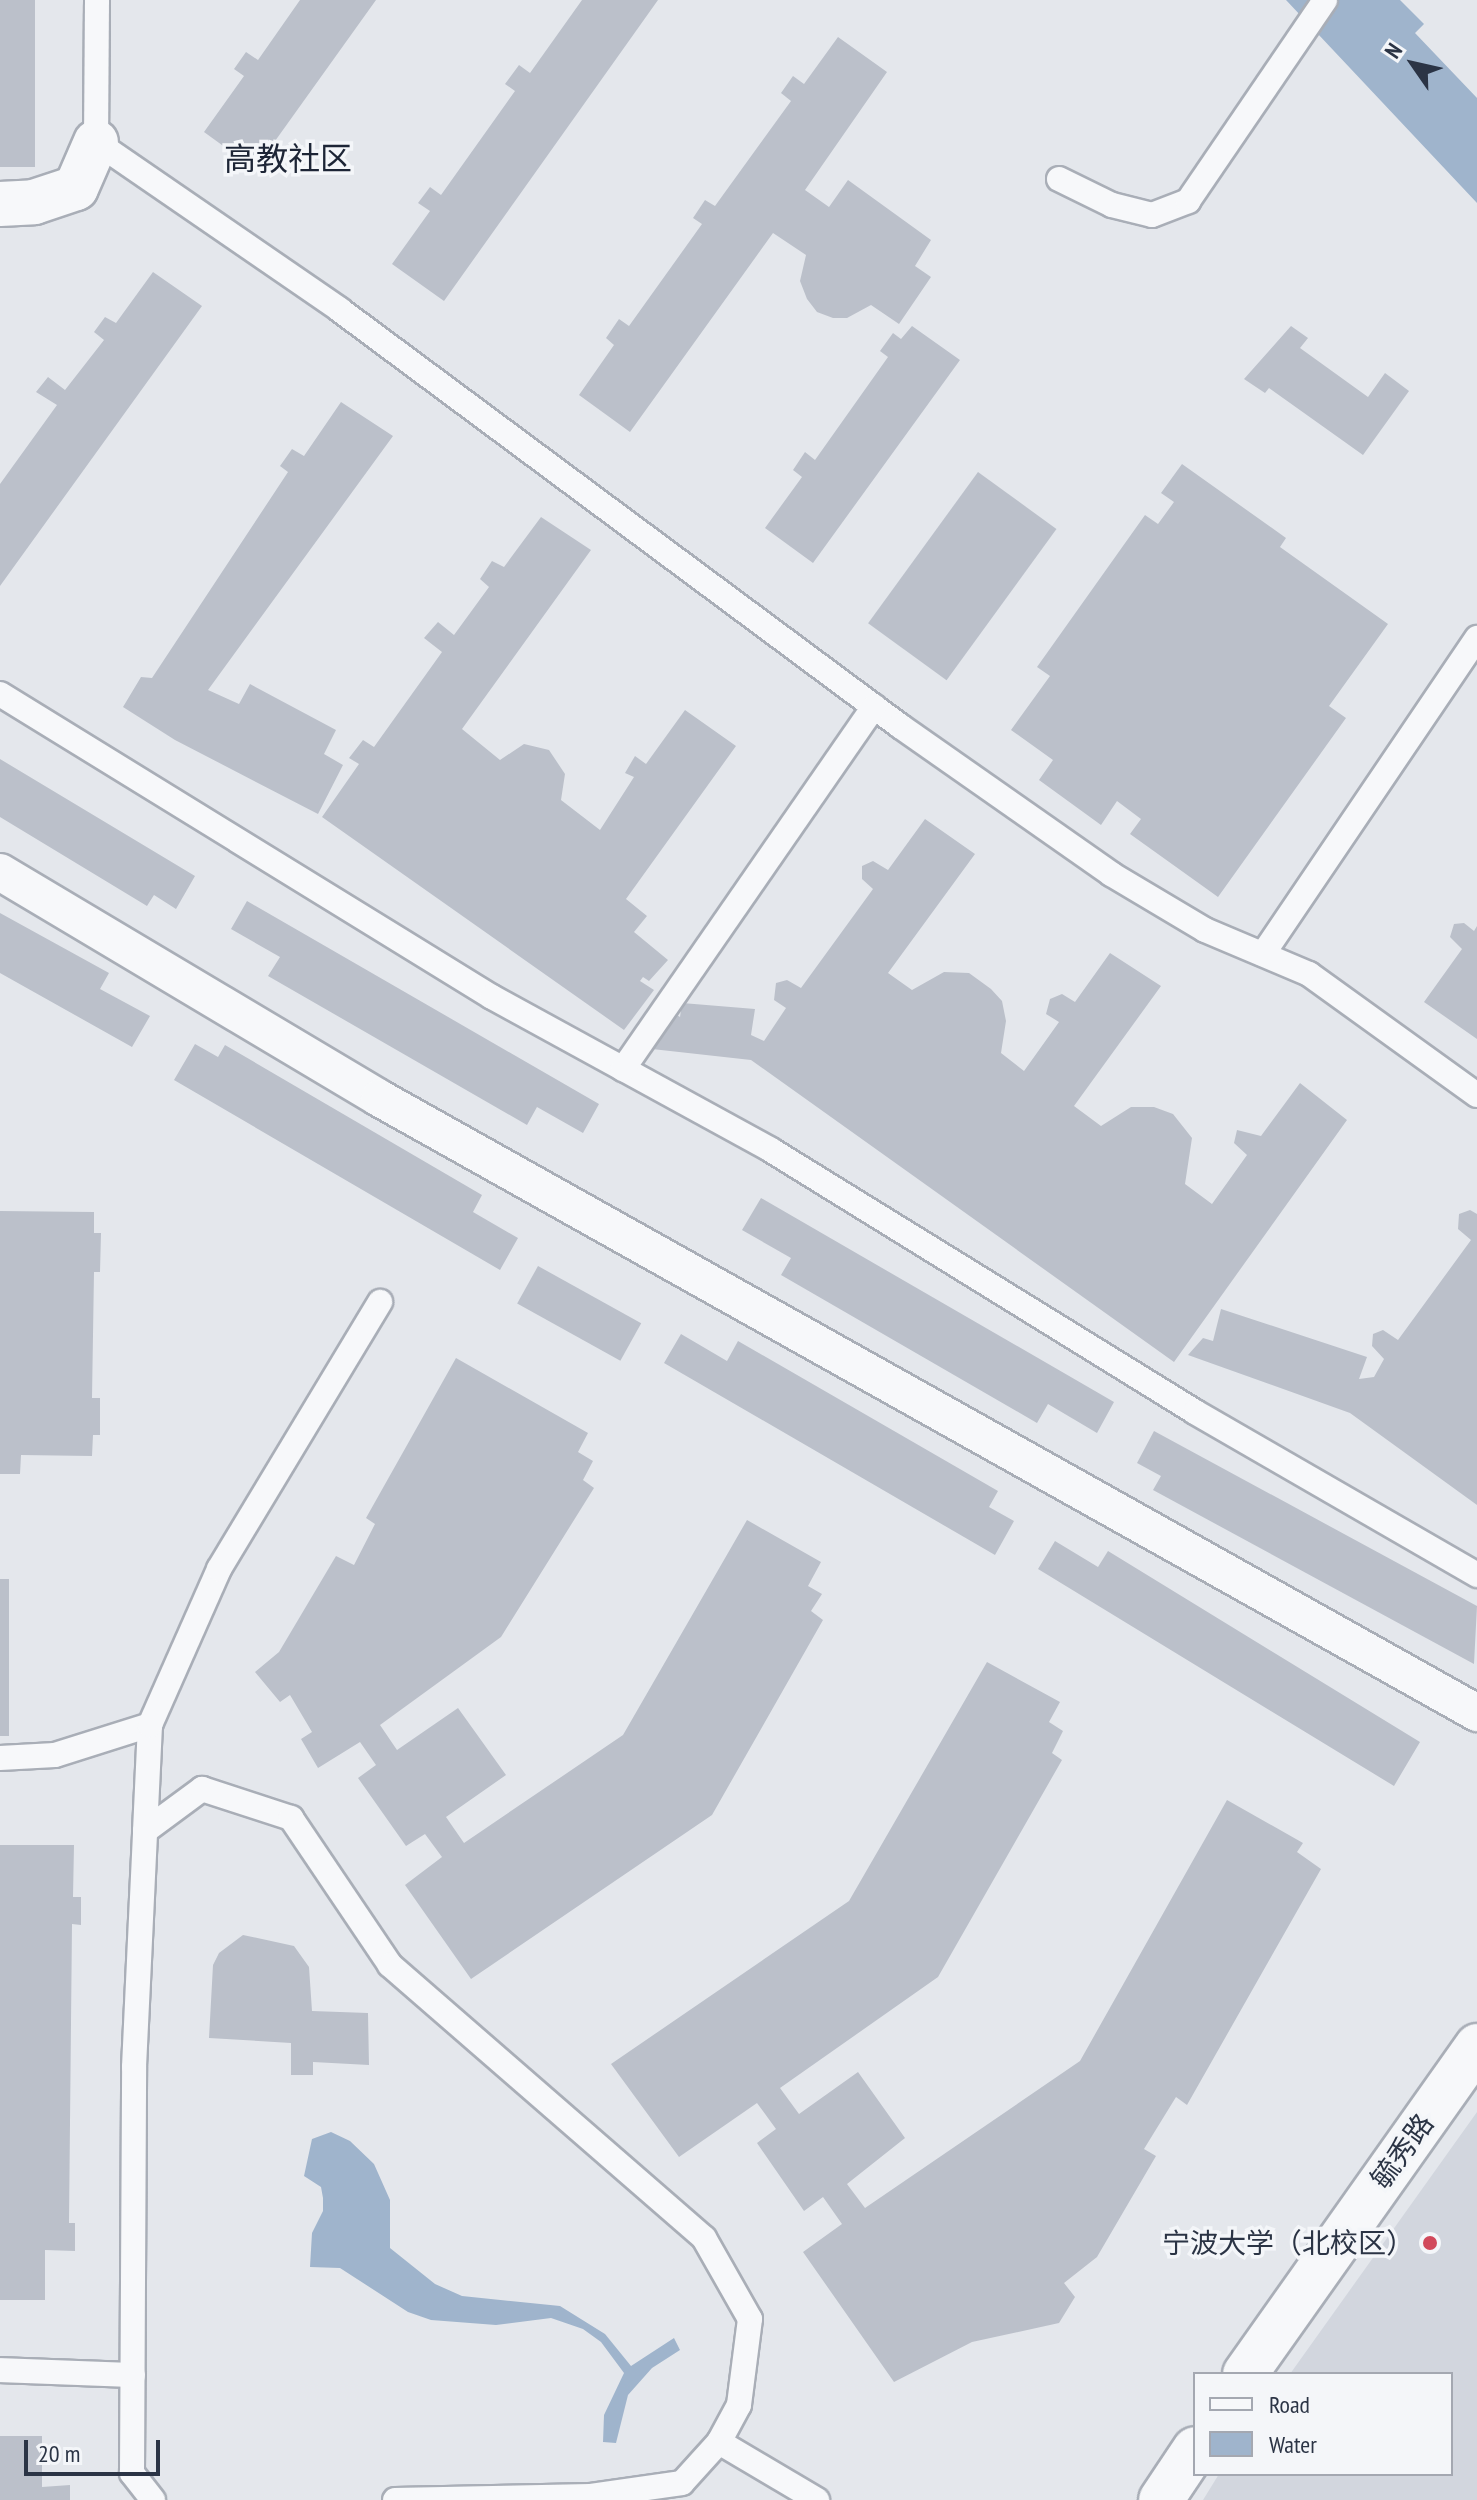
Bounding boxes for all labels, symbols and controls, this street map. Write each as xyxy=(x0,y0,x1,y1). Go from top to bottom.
north arrow xyxy=(1373,24,1453,104)
text: N xyxy=(1378,38,1408,63)
district label: 高教社区 xyxy=(224,139,352,177)
street label: 毓秀路 xyxy=(1364,2107,1440,2195)
place label: 宁波大学（北校区） xyxy=(1162,2226,1414,2260)
marker: 宁波大学（北校区） xyxy=(1421,2234,1439,2252)
legend xyxy=(1193,2372,1453,2476)
text: Road xyxy=(1269,2389,1310,2420)
scale bar xyxy=(28,2424,164,2474)
text: Water xyxy=(1269,2429,1317,2460)
text: 20 m xyxy=(38,2438,80,2469)

